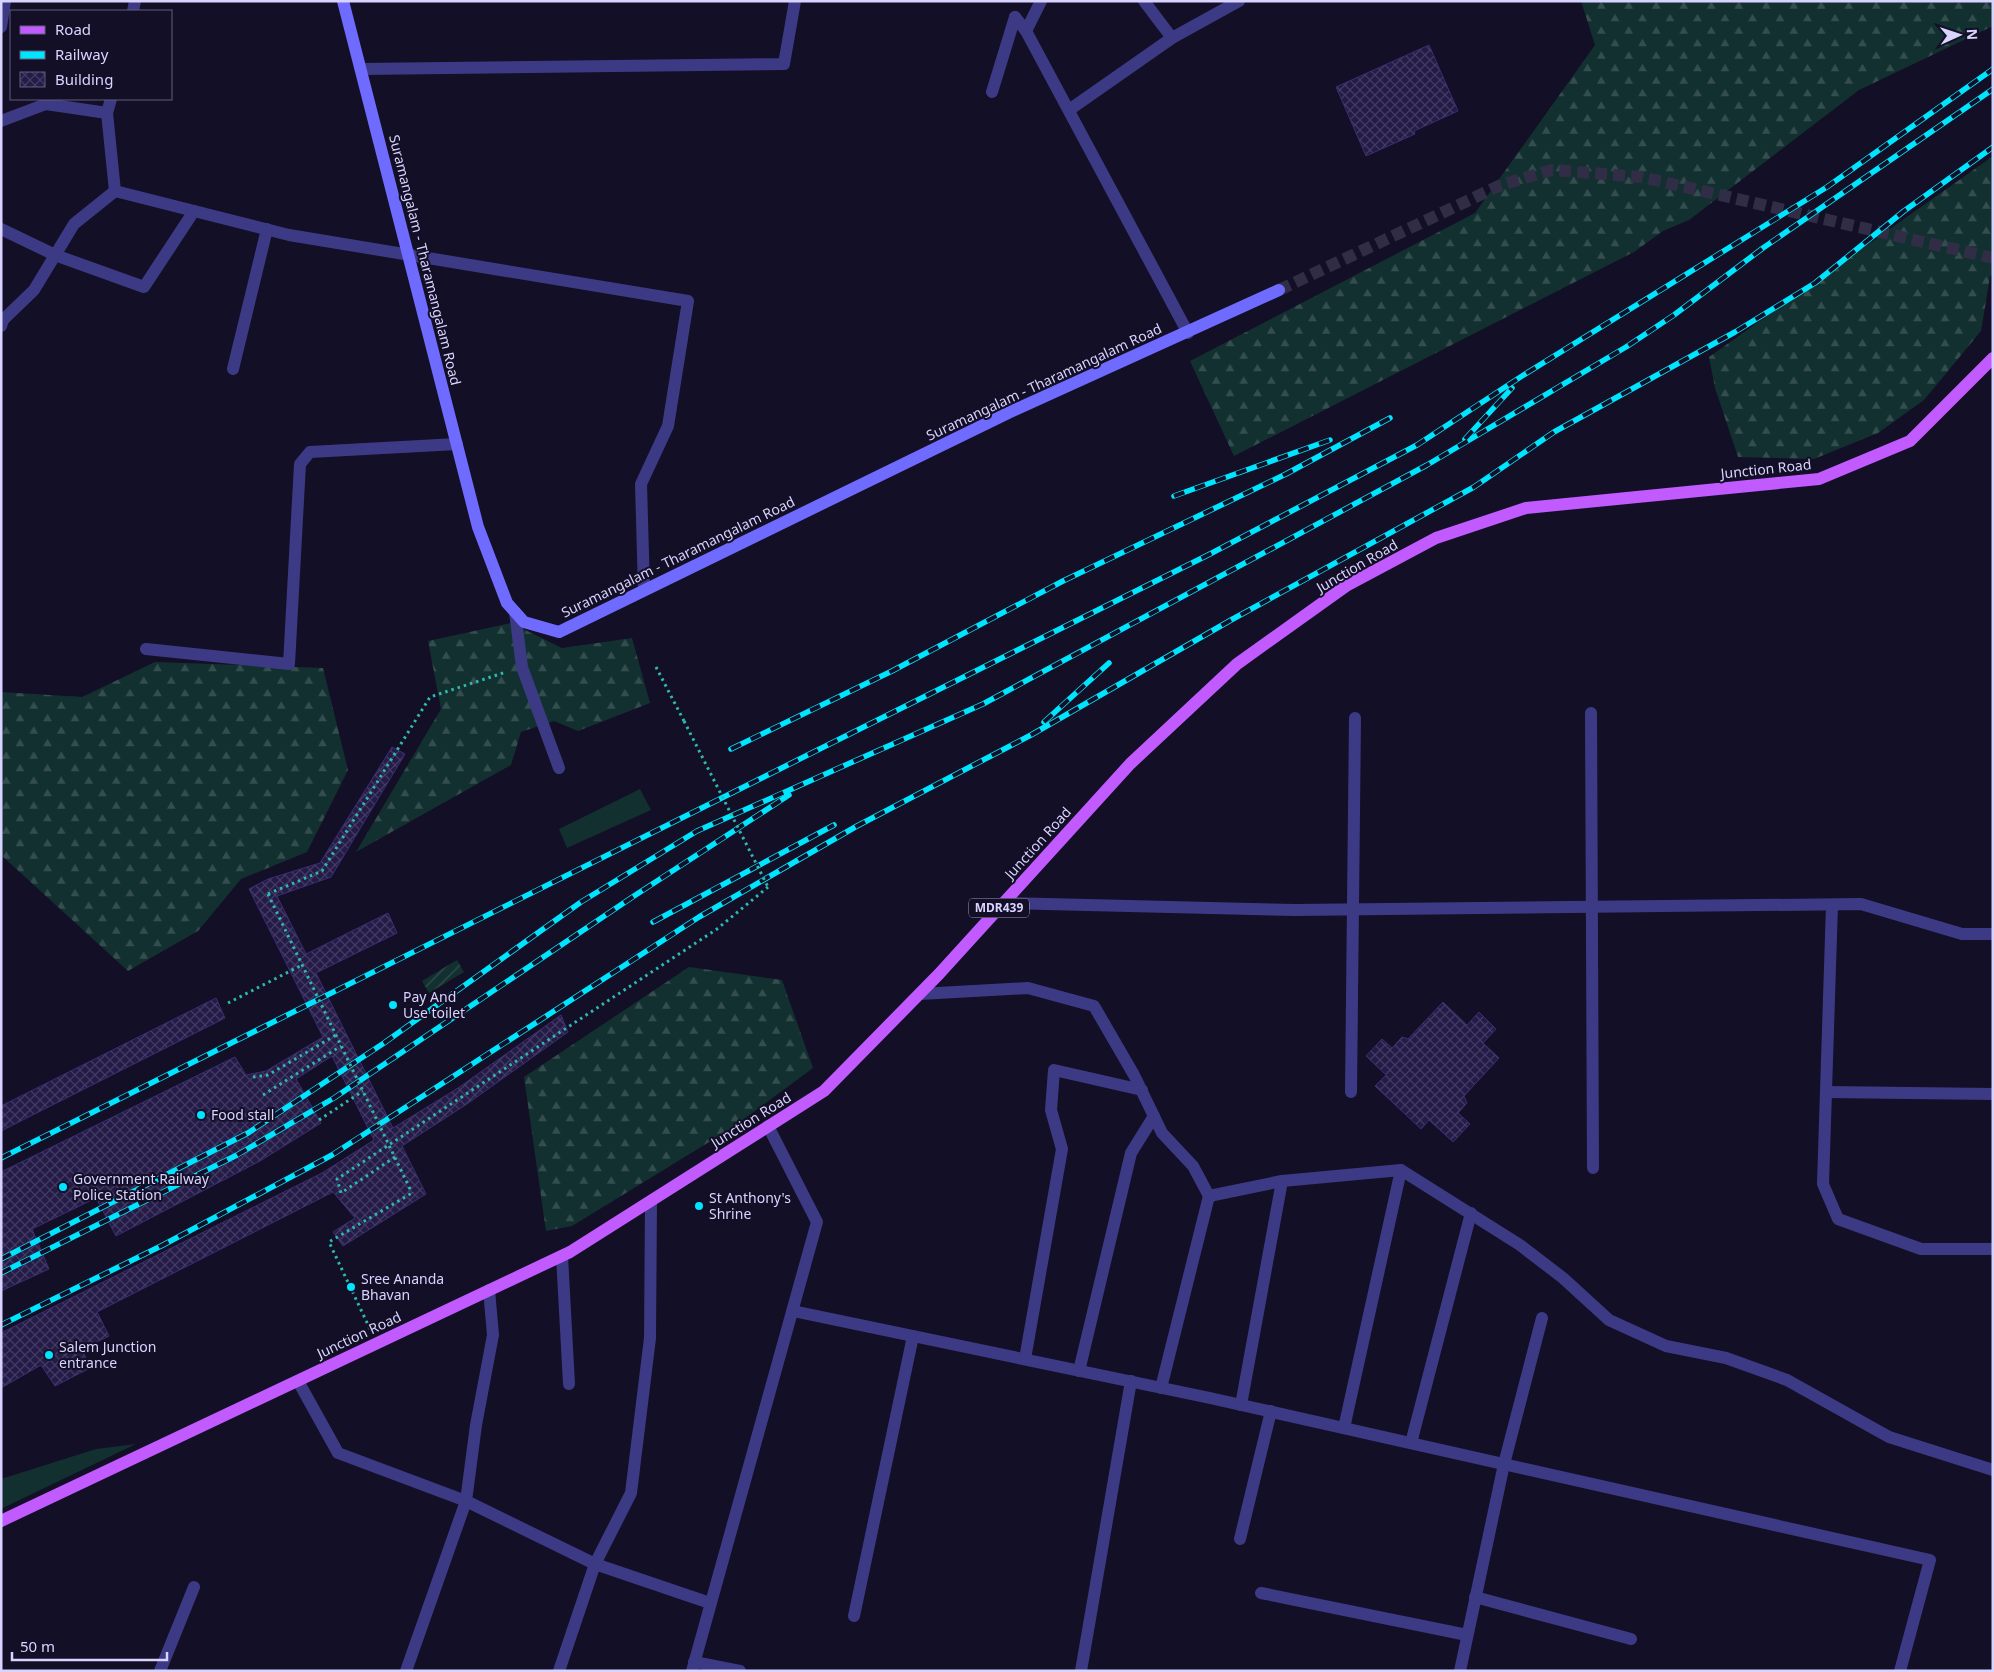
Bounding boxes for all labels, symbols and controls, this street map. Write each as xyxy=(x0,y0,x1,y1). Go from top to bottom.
legend xyxy=(10,10,172,100)
north arrow xyxy=(1934,10,1984,60)
text: Road xyxy=(55,19,91,39)
text: N xyxy=(1963,28,1982,40)
text: Railway xyxy=(55,44,109,64)
text: Building xyxy=(55,69,113,89)
street label: Suramangalam - Tharamangalam Road xyxy=(385,133,466,387)
street label: Suramangalam - Tharamangalam Road xyxy=(923,318,1165,445)
street label: Junction Road xyxy=(1718,454,1812,483)
street label: Suramangalam - Tharamangalam Road xyxy=(558,492,798,622)
street label: Junction Road xyxy=(1311,535,1401,598)
street label: Junction Road xyxy=(999,803,1075,884)
road number: MDR439 xyxy=(969,898,1029,918)
place label: Pay And Use toilet xyxy=(403,987,465,1022)
marker: Pay And Use toilet xyxy=(387,999,399,1011)
street label: Junction Road xyxy=(705,1087,794,1153)
place label: Food stall xyxy=(211,1105,274,1124)
marker: Food stall xyxy=(195,1109,207,1121)
place label: Government Railway Police Station xyxy=(73,1169,210,1204)
marker: Government Railway Police Station xyxy=(57,1181,69,1193)
place label: St Anthony's Shrine xyxy=(709,1188,791,1223)
marker: St Anthony's Shrine xyxy=(693,1200,705,1212)
place label: Sree Ananda Bhavan xyxy=(361,1269,444,1304)
marker: Sree Ananda Bhavan xyxy=(345,1281,357,1293)
street label: Junction Road xyxy=(312,1307,404,1363)
place label: Salem Junction entrance xyxy=(59,1337,156,1372)
marker: Salem Junction entrance xyxy=(43,1349,55,1361)
scale bar xyxy=(12,1630,168,1662)
text: 50 m xyxy=(20,1636,55,1656)

